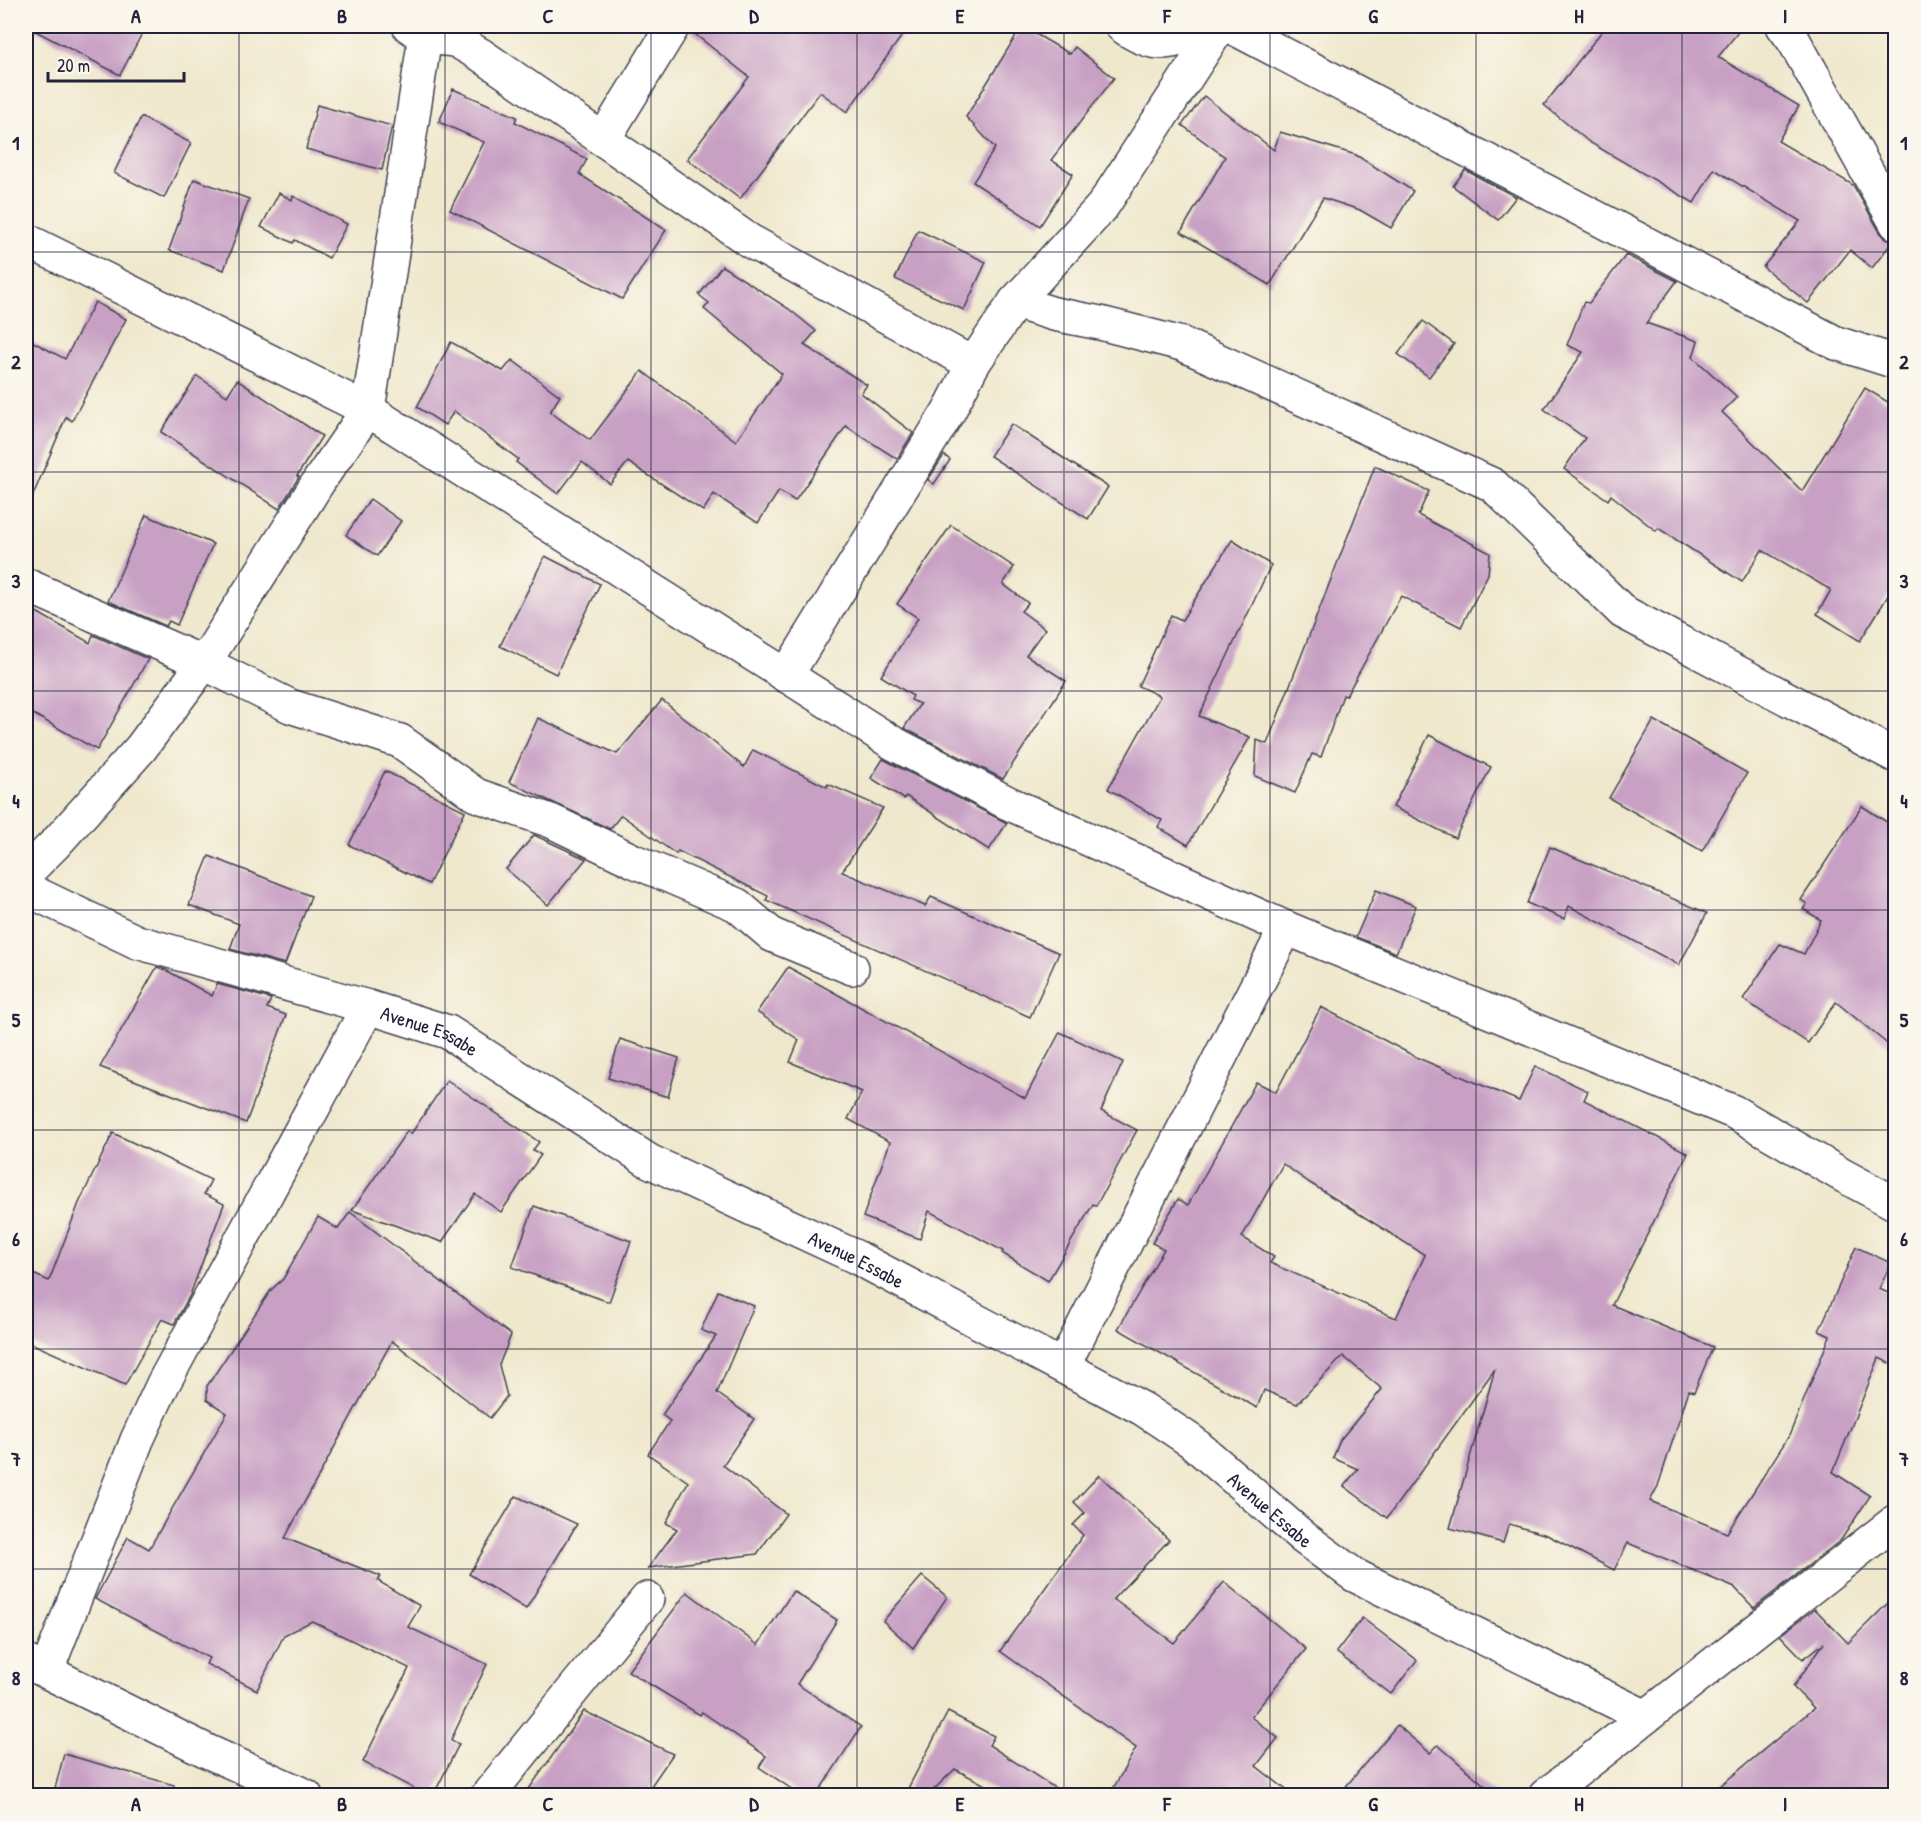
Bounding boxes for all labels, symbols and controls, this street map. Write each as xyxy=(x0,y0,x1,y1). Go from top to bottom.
text: A xyxy=(131,2,141,29)
text: B xyxy=(337,2,347,29)
text: C xyxy=(543,2,554,29)
text: D xyxy=(749,2,759,29)
text: E xyxy=(956,2,965,29)
text: F xyxy=(1162,2,1172,29)
text: G xyxy=(1368,2,1378,29)
text: H xyxy=(1574,2,1584,29)
text: I xyxy=(1783,2,1787,29)
scale bar xyxy=(48,45,184,83)
text: 20 m xyxy=(57,53,90,78)
text: 1 xyxy=(12,129,20,156)
text: 1 xyxy=(1900,129,1908,156)
text: 2 xyxy=(11,348,21,375)
text: 2 xyxy=(1899,348,1909,375)
text: 3 xyxy=(12,567,21,594)
text: 3 xyxy=(1900,567,1909,594)
text: 4 xyxy=(12,787,20,814)
text: 4 xyxy=(1900,787,1908,814)
street label: Avenue Essabe xyxy=(378,998,484,1062)
text: 5 xyxy=(12,1006,21,1033)
text: 5 xyxy=(1900,1006,1909,1033)
street label: Avenue Essabe xyxy=(804,1223,909,1294)
text: 6 xyxy=(12,1225,20,1252)
text: 6 xyxy=(1900,1225,1908,1252)
text: 7 xyxy=(10,1445,21,1472)
text: 7 xyxy=(1898,1445,1909,1472)
street label: Avenue Essabe xyxy=(1222,1465,1318,1553)
text: 8 xyxy=(12,1664,21,1691)
text: 8 xyxy=(1900,1664,1909,1691)
text: A xyxy=(131,1790,141,1817)
text: B xyxy=(337,1790,347,1817)
text: C xyxy=(543,1790,554,1817)
text: D xyxy=(749,1790,759,1817)
text: E xyxy=(956,1790,965,1817)
text: F xyxy=(1162,1790,1172,1817)
text: G xyxy=(1368,1790,1378,1817)
text: H xyxy=(1574,1790,1584,1817)
text: I xyxy=(1783,1790,1787,1817)

